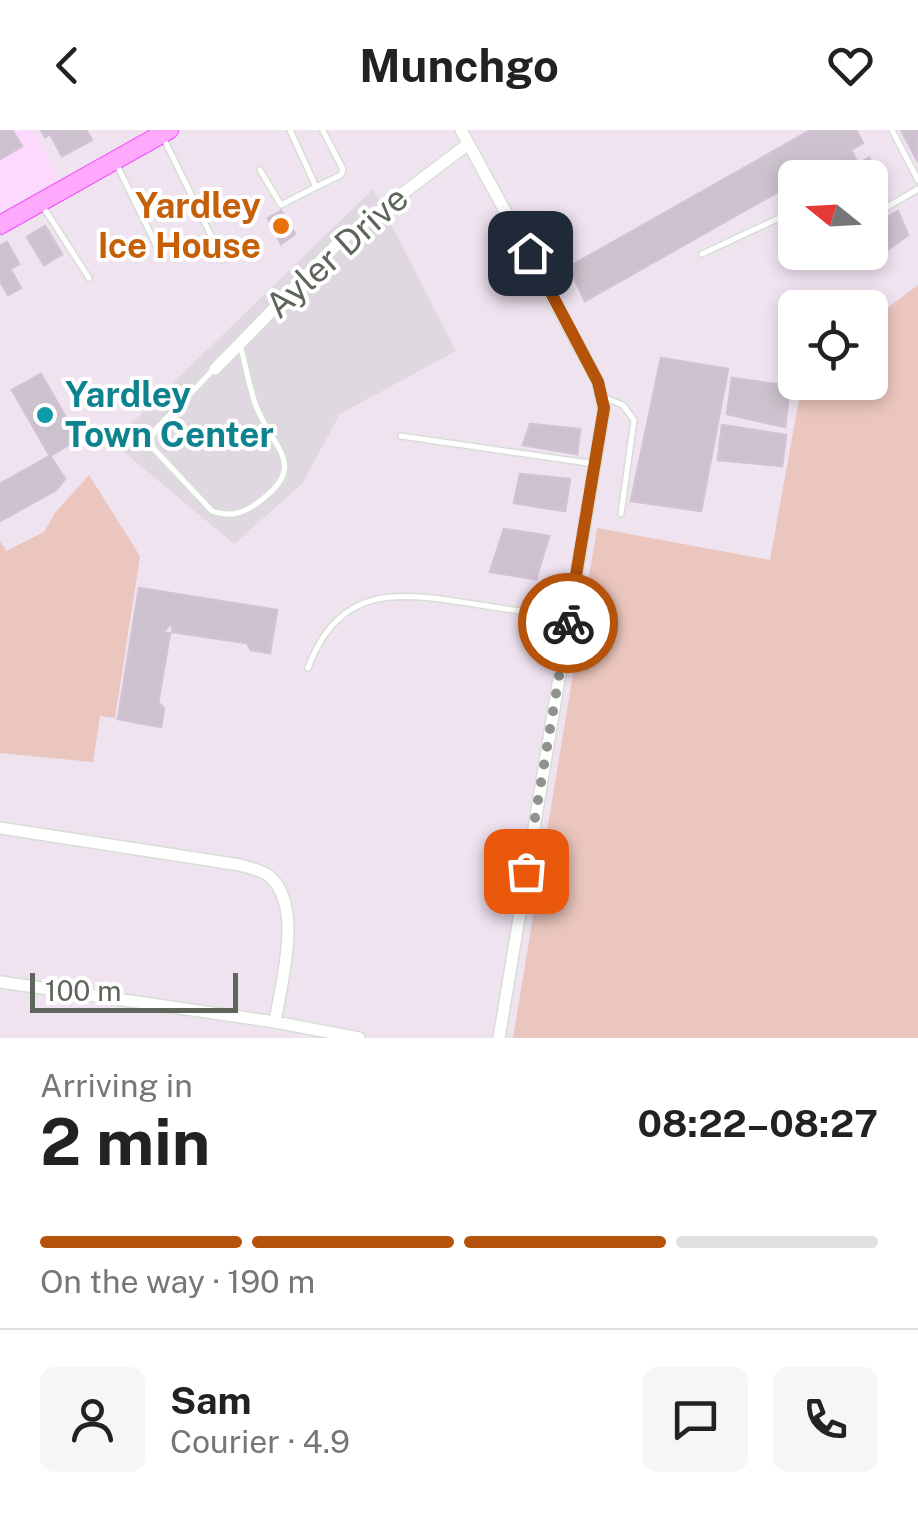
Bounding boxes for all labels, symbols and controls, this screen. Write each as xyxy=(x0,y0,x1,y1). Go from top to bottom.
icon: back xyxy=(40,38,95,93)
icon: heart xyxy=(823,38,878,93)
text: Munchgo xyxy=(359,39,559,92)
north arrow xyxy=(778,160,888,270)
map controls xyxy=(778,160,888,400)
street label: Ayler Drive xyxy=(257,177,416,326)
place label: Yardley Ice House xyxy=(98,185,261,266)
pin xyxy=(488,211,573,296)
marker: Yardley Ice House xyxy=(270,215,292,237)
icon: home xyxy=(503,226,558,281)
button: locate xyxy=(778,290,888,400)
place label: Yardley Town Center xyxy=(65,374,274,455)
marker: Yardley Town Center xyxy=(34,404,56,426)
courier xyxy=(518,573,618,673)
icon: bike xyxy=(541,596,596,651)
pin xyxy=(484,829,569,914)
icon: bag xyxy=(499,844,554,899)
scale bar xyxy=(30,968,238,1013)
text: 100 m xyxy=(45,974,122,1007)
text: Arriving in xyxy=(40,1067,193,1104)
text: 08:22–08:27 xyxy=(638,1101,878,1146)
text: 2 min xyxy=(40,1103,210,1180)
text: On the way · 190 m xyxy=(40,1263,315,1300)
button: person xyxy=(40,1367,145,1472)
button: chat xyxy=(643,1367,748,1472)
button: phone xyxy=(773,1367,878,1472)
text: Sam xyxy=(170,1378,252,1423)
text: Courier · 4.9 xyxy=(170,1423,350,1460)

